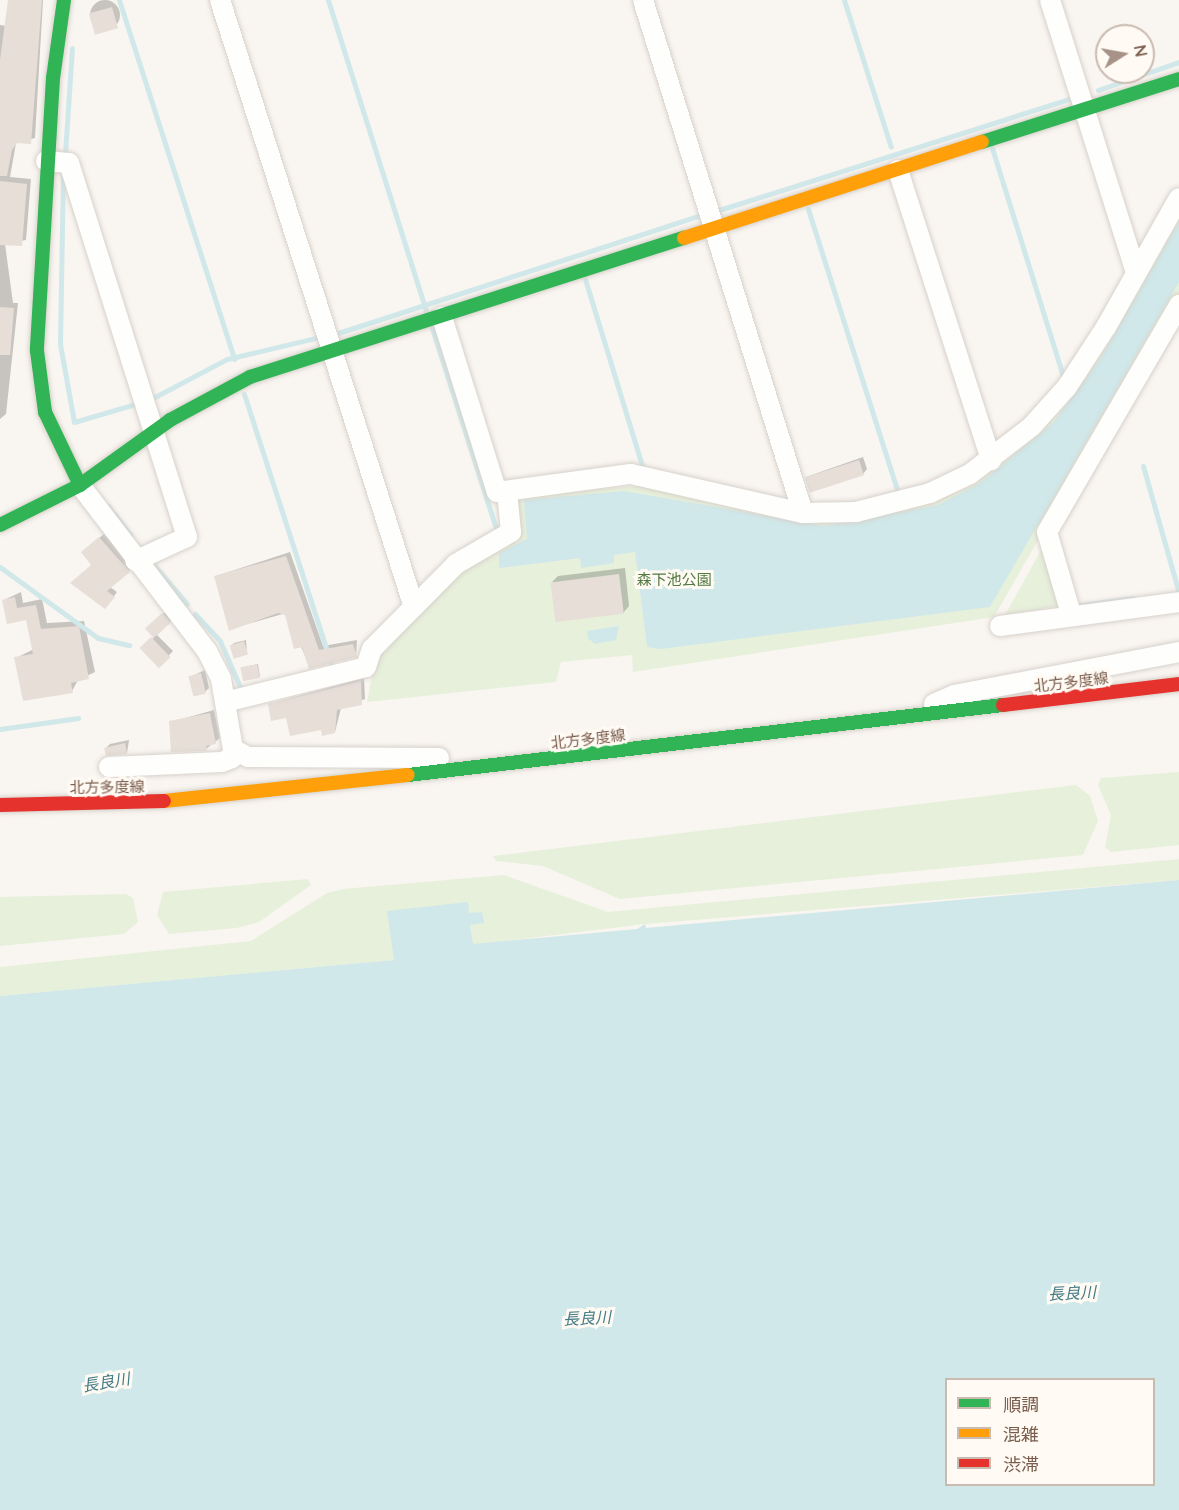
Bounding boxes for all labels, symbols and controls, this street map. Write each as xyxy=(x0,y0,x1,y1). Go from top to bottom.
north arrow xyxy=(1095,24,1155,84)
text: N xyxy=(1130,43,1152,59)
park label: 森下池公園 xyxy=(637,571,711,589)
street label: 北方多度線 xyxy=(1033,668,1109,696)
street label: 北方多度線 xyxy=(550,725,626,753)
street label: 北方多度線 xyxy=(69,777,145,797)
water label: 長良川 xyxy=(1048,1282,1096,1304)
water label: 長良川 xyxy=(563,1307,611,1329)
water label: 長良川 xyxy=(81,1369,131,1395)
legend xyxy=(945,1378,1155,1486)
text: 順調 xyxy=(1003,1393,1039,1416)
text: 混雑 xyxy=(1003,1423,1039,1446)
text: 渋滞 xyxy=(1003,1453,1039,1476)

